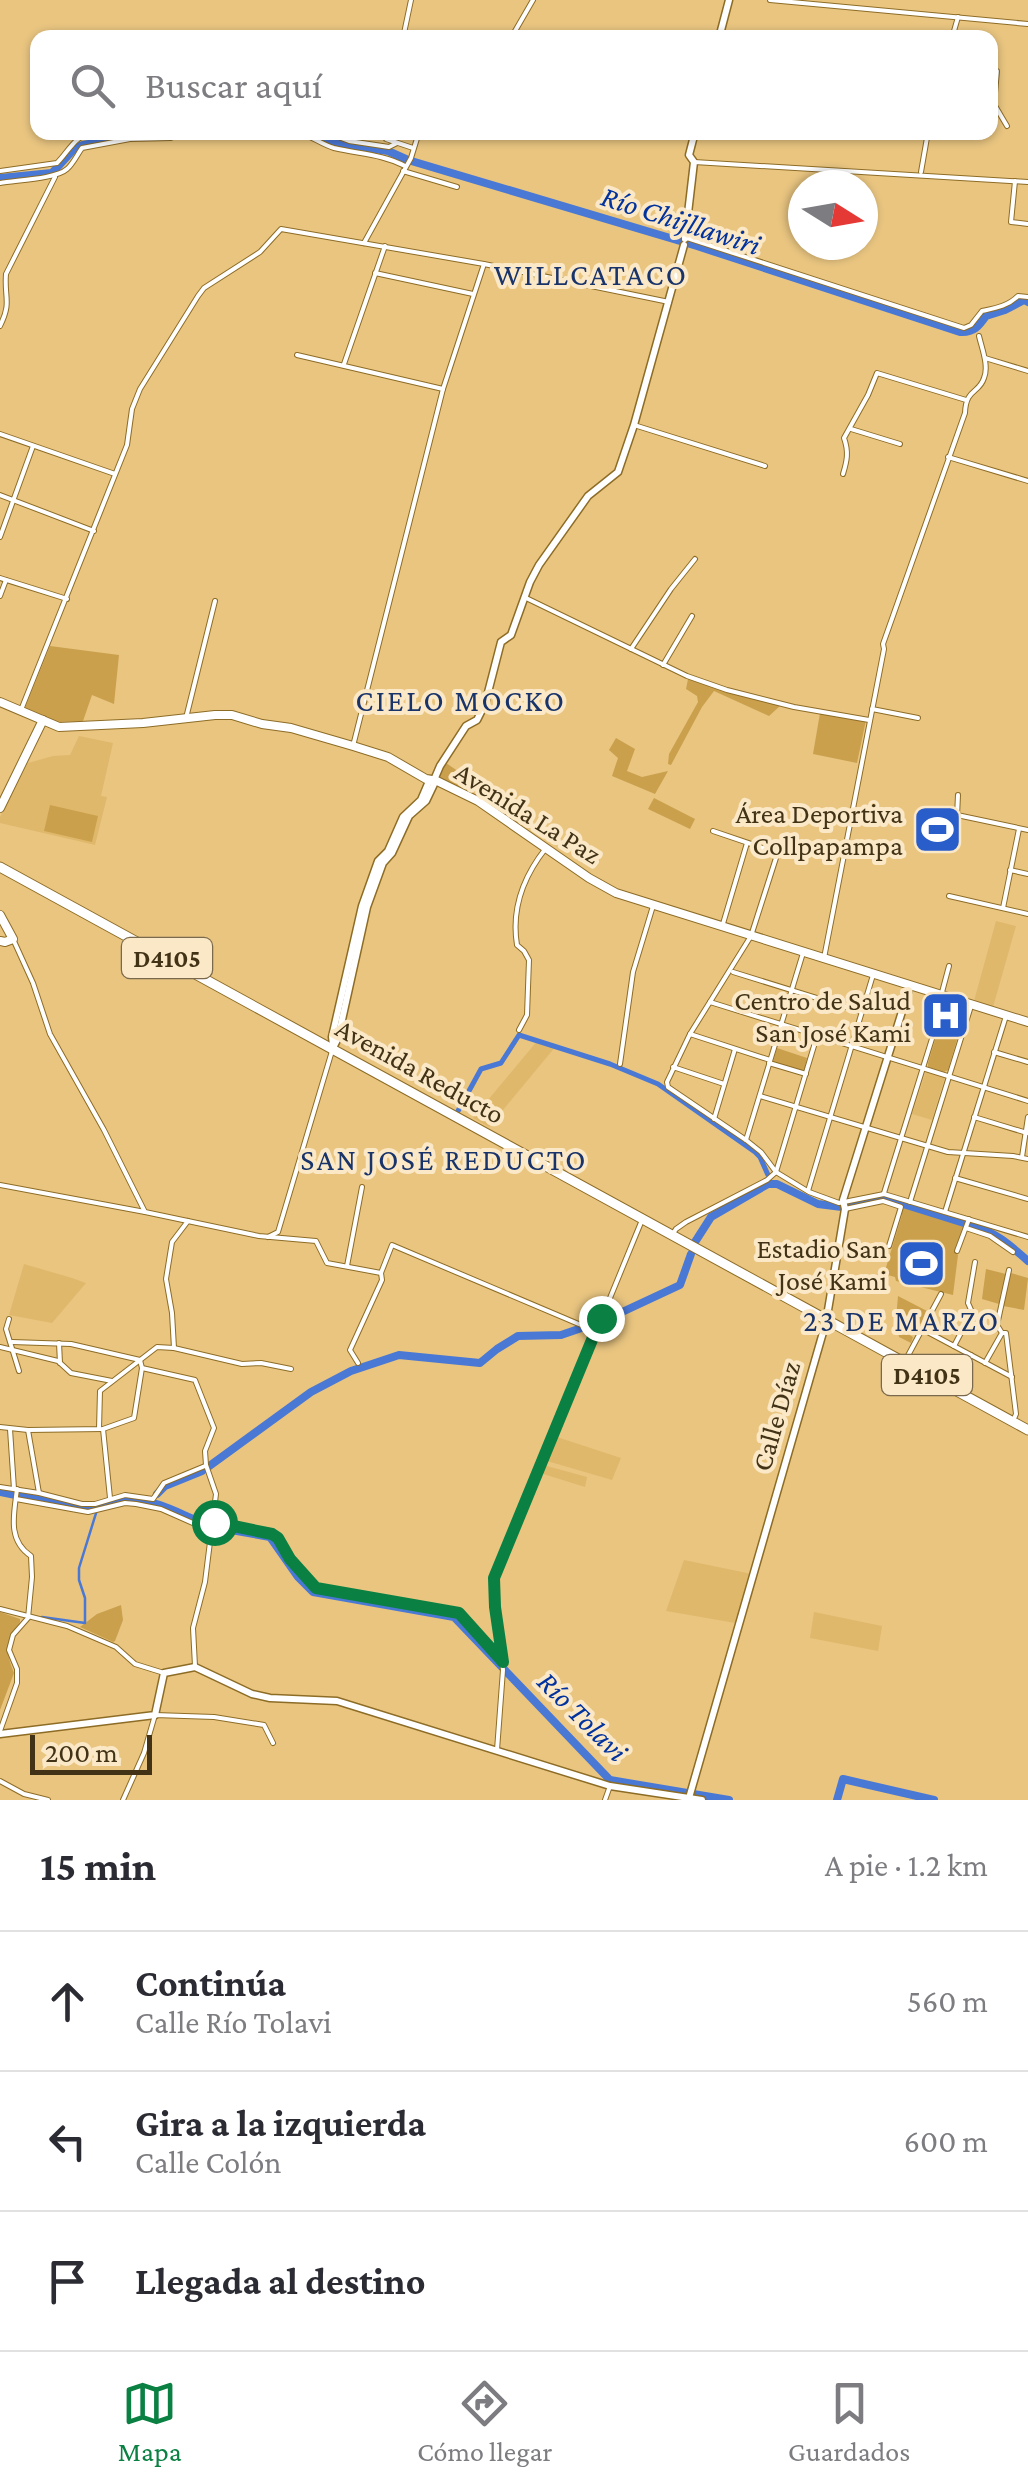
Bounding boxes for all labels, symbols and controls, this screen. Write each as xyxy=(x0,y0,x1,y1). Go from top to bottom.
search box xyxy=(30,30,998,140)
icon: search xyxy=(65,58,120,113)
text: Buscar aquí xyxy=(145,64,322,106)
north arrow xyxy=(788,170,878,260)
water label: Río Chijllawiri xyxy=(597,179,766,262)
district label: WILLCATACO xyxy=(494,258,688,291)
district label: CIELO MOCKO xyxy=(356,684,566,717)
street label: Avenida La Paz xyxy=(449,756,607,870)
place label: Área Deportiva Collpapampa xyxy=(735,798,903,861)
sports icon: Área Deportiva Collpapampa xyxy=(912,803,964,855)
road number: D4105 xyxy=(122,938,212,978)
place label: Centro de Salud San José Kami xyxy=(734,985,911,1048)
hospital icon: Centro de Salud San José Kami xyxy=(920,990,972,1042)
street label: Avenida Reducto xyxy=(331,1012,509,1130)
district label: SAN JOSÉ REDUCTO xyxy=(300,1143,588,1176)
place label: Estadio San José Kami xyxy=(756,1233,887,1296)
sports icon: Estadio San José Kami xyxy=(896,1238,948,1290)
route end xyxy=(579,1296,625,1342)
district label: 23 DE MARZO xyxy=(803,1304,1001,1337)
road number: D4105 xyxy=(882,1355,972,1395)
street label: Calle Díaz xyxy=(746,1358,806,1474)
route start xyxy=(192,1500,238,1546)
water label: Río Tolavi xyxy=(531,1664,635,1768)
scale bar xyxy=(30,1730,152,1774)
text: 200 m xyxy=(45,1737,118,1768)
text: 15 min xyxy=(40,1842,156,1889)
text: A pie · 1.2 km xyxy=(825,1847,988,1883)
text: Continúa xyxy=(135,1962,286,2004)
icon: ahead xyxy=(40,1974,95,2029)
text: 560 m xyxy=(907,1983,988,2019)
text: Calle Río Tolavi xyxy=(135,2004,332,2040)
text: Gira a la izquierda xyxy=(135,2102,426,2144)
icon: left xyxy=(40,2114,95,2169)
text: 600 m xyxy=(904,2123,988,2159)
text: Calle Colón xyxy=(135,2144,281,2180)
icon: arrive xyxy=(40,2254,95,2309)
text: Llegada al destino xyxy=(135,2260,425,2302)
tab: Mapa xyxy=(118,2376,182,2467)
tab: Cómo llegar xyxy=(417,2376,552,2467)
tab: Guardados xyxy=(788,2376,910,2467)

